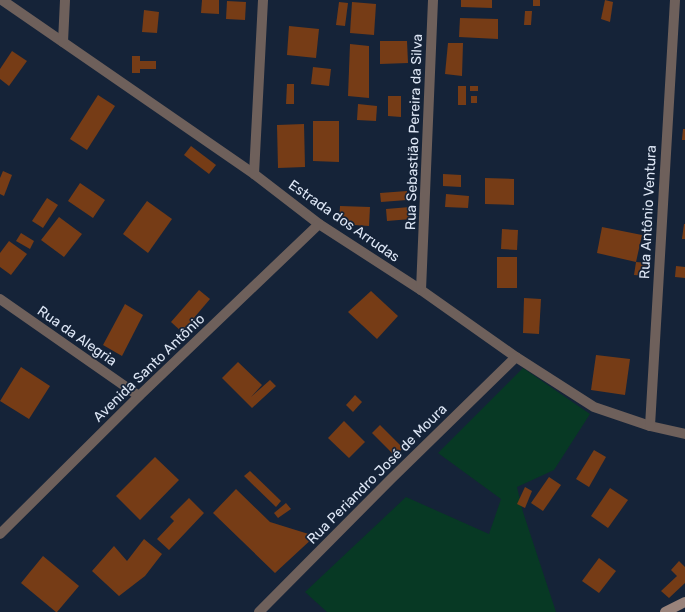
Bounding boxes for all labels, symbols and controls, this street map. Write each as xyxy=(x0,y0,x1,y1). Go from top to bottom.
street label: Rua Sebastião Pereira da Silva xyxy=(402,34,426,230)
street label: Rua Antônio Ventura xyxy=(636,145,660,279)
street label: Estrada dos Arrudas xyxy=(285,176,403,266)
street label: Rua da Alegria xyxy=(34,302,120,370)
street label: Avenida Santo Antônio xyxy=(90,310,208,426)
street label: Rua Periandro José de Moura xyxy=(304,401,450,547)

